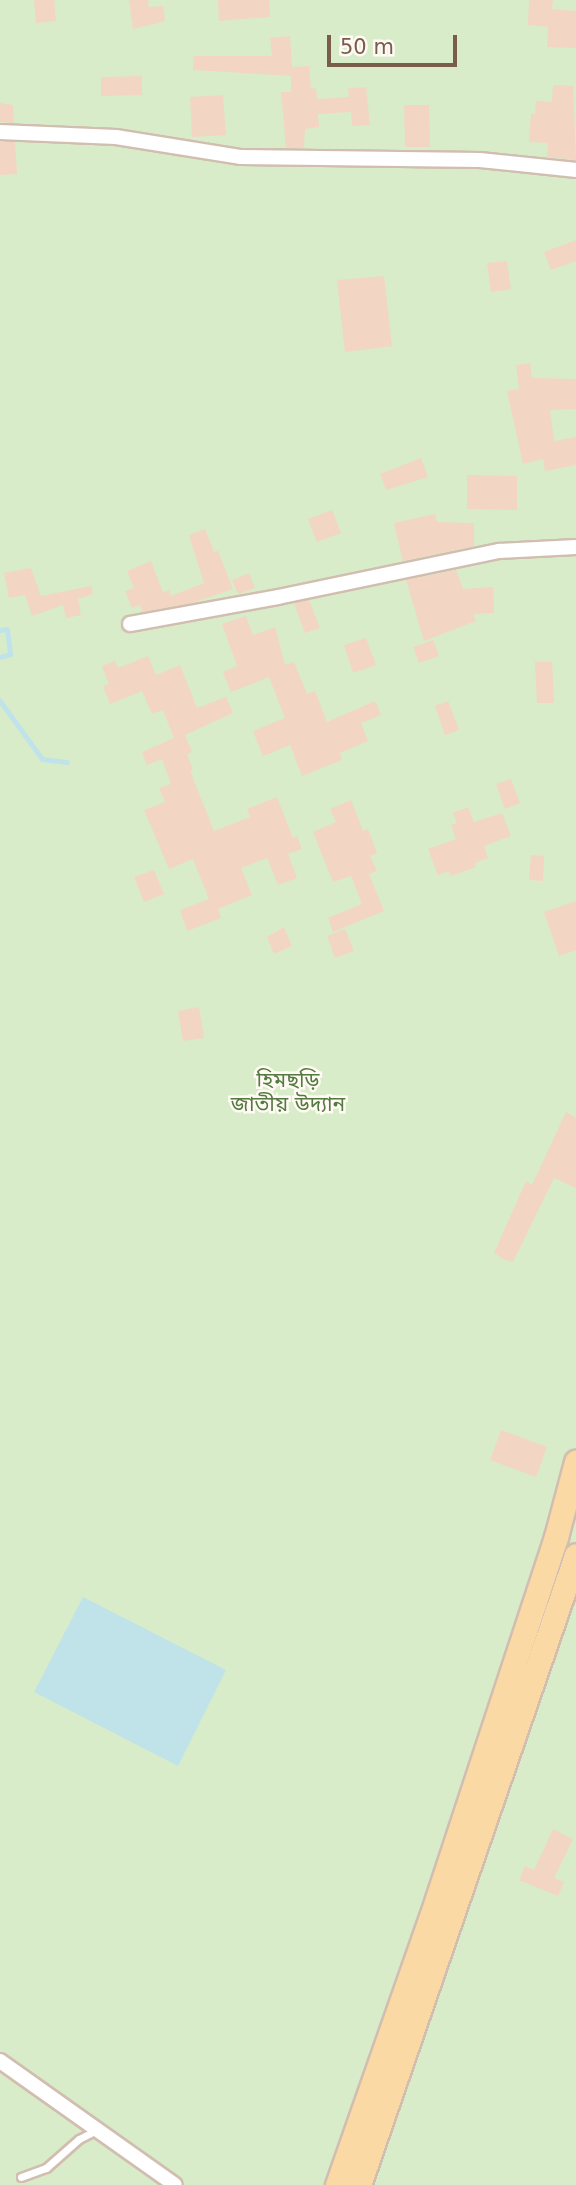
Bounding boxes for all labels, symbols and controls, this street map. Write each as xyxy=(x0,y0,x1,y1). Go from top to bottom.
scale bar xyxy=(331,21,461,65)
text: 50 m xyxy=(340,35,394,59)
park label: হিমছড়ি জাতীয় উদ্যান xyxy=(231,1067,345,1117)

